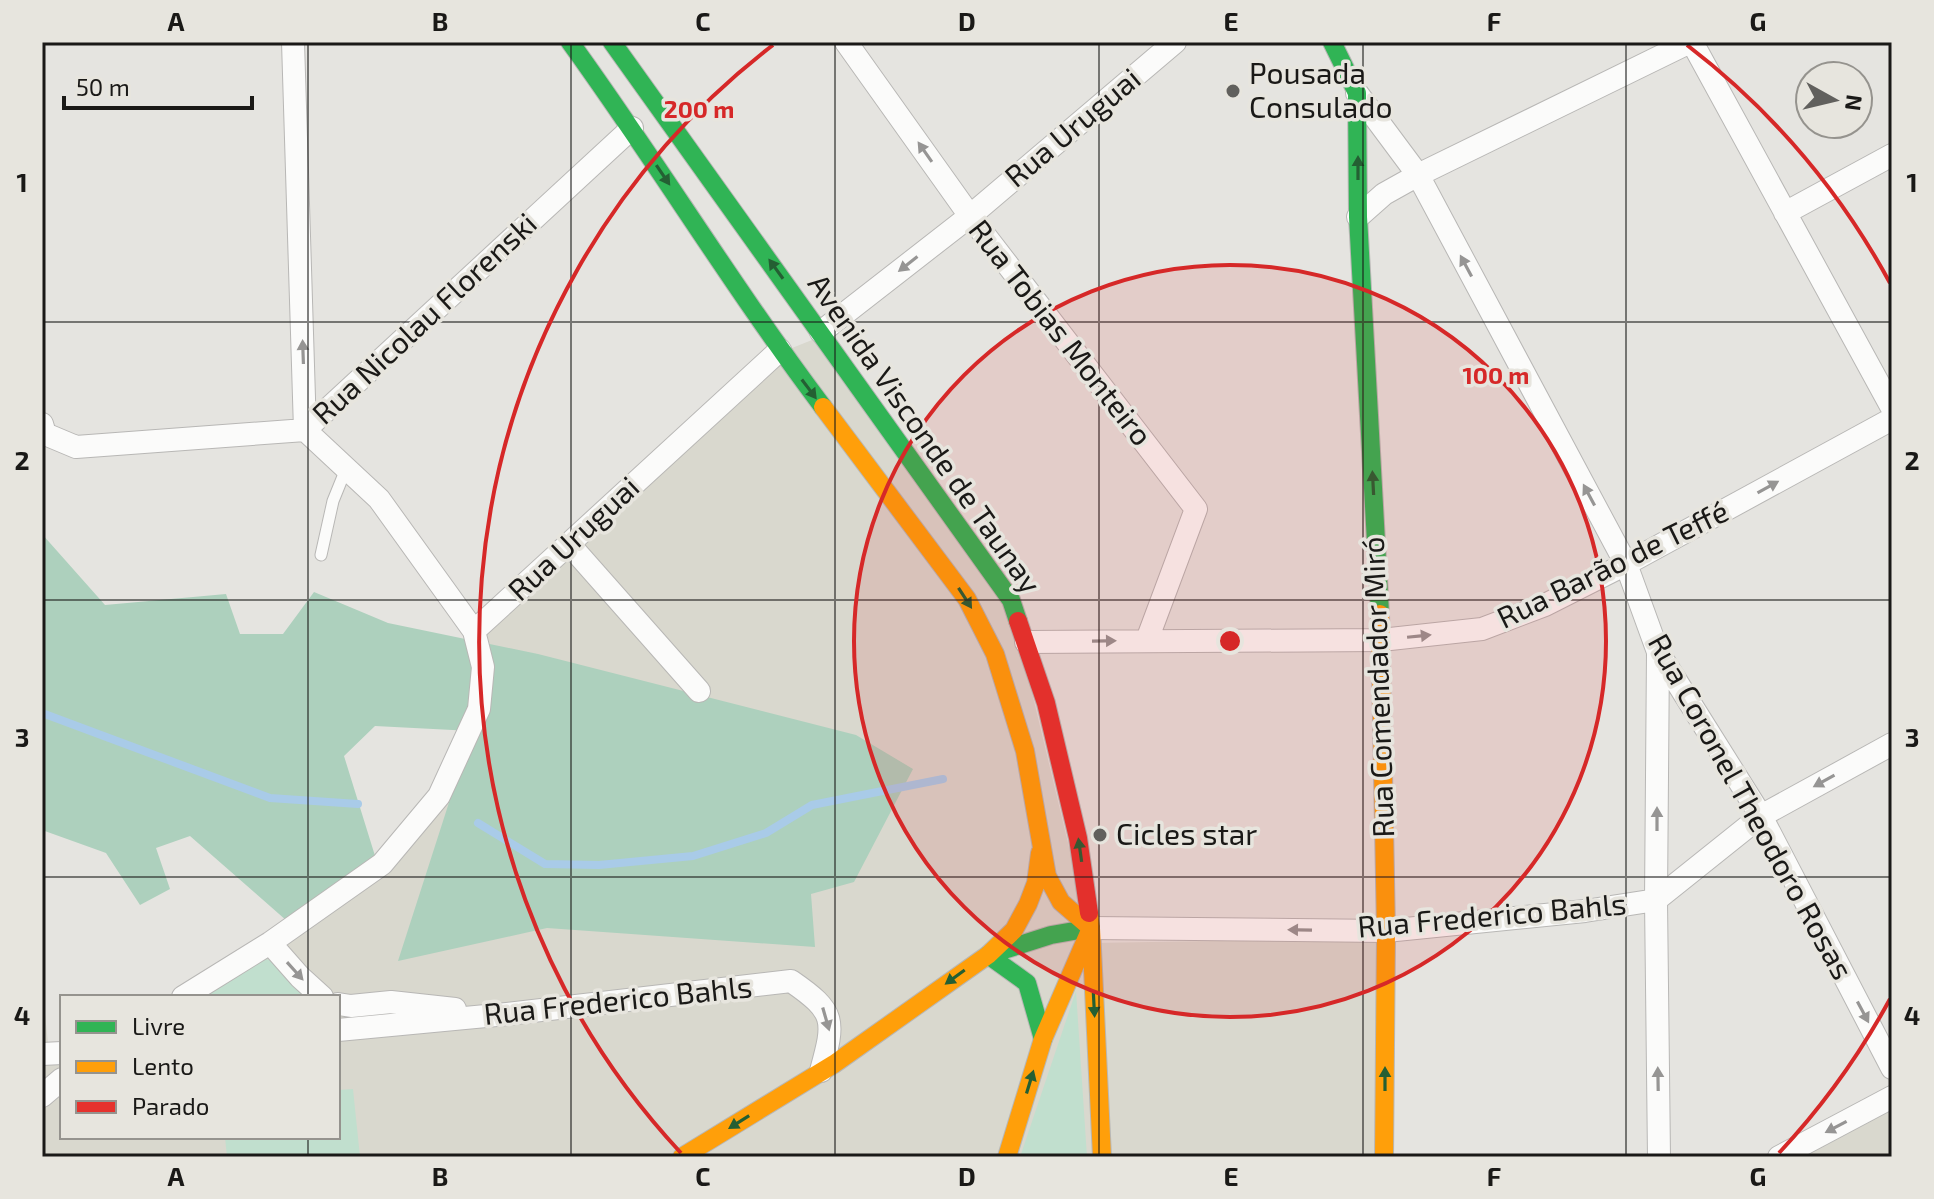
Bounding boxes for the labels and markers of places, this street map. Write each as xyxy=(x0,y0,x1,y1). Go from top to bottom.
place label: Pousada Consulado xyxy=(1249,54,1393,124)
marker: Pousada Consulado xyxy=(1224,82,1242,100)
centre of rings xyxy=(1216,627,1244,655)
place label: Cicles star xyxy=(1116,815,1257,851)
marker: Cicles star xyxy=(1091,826,1109,844)

